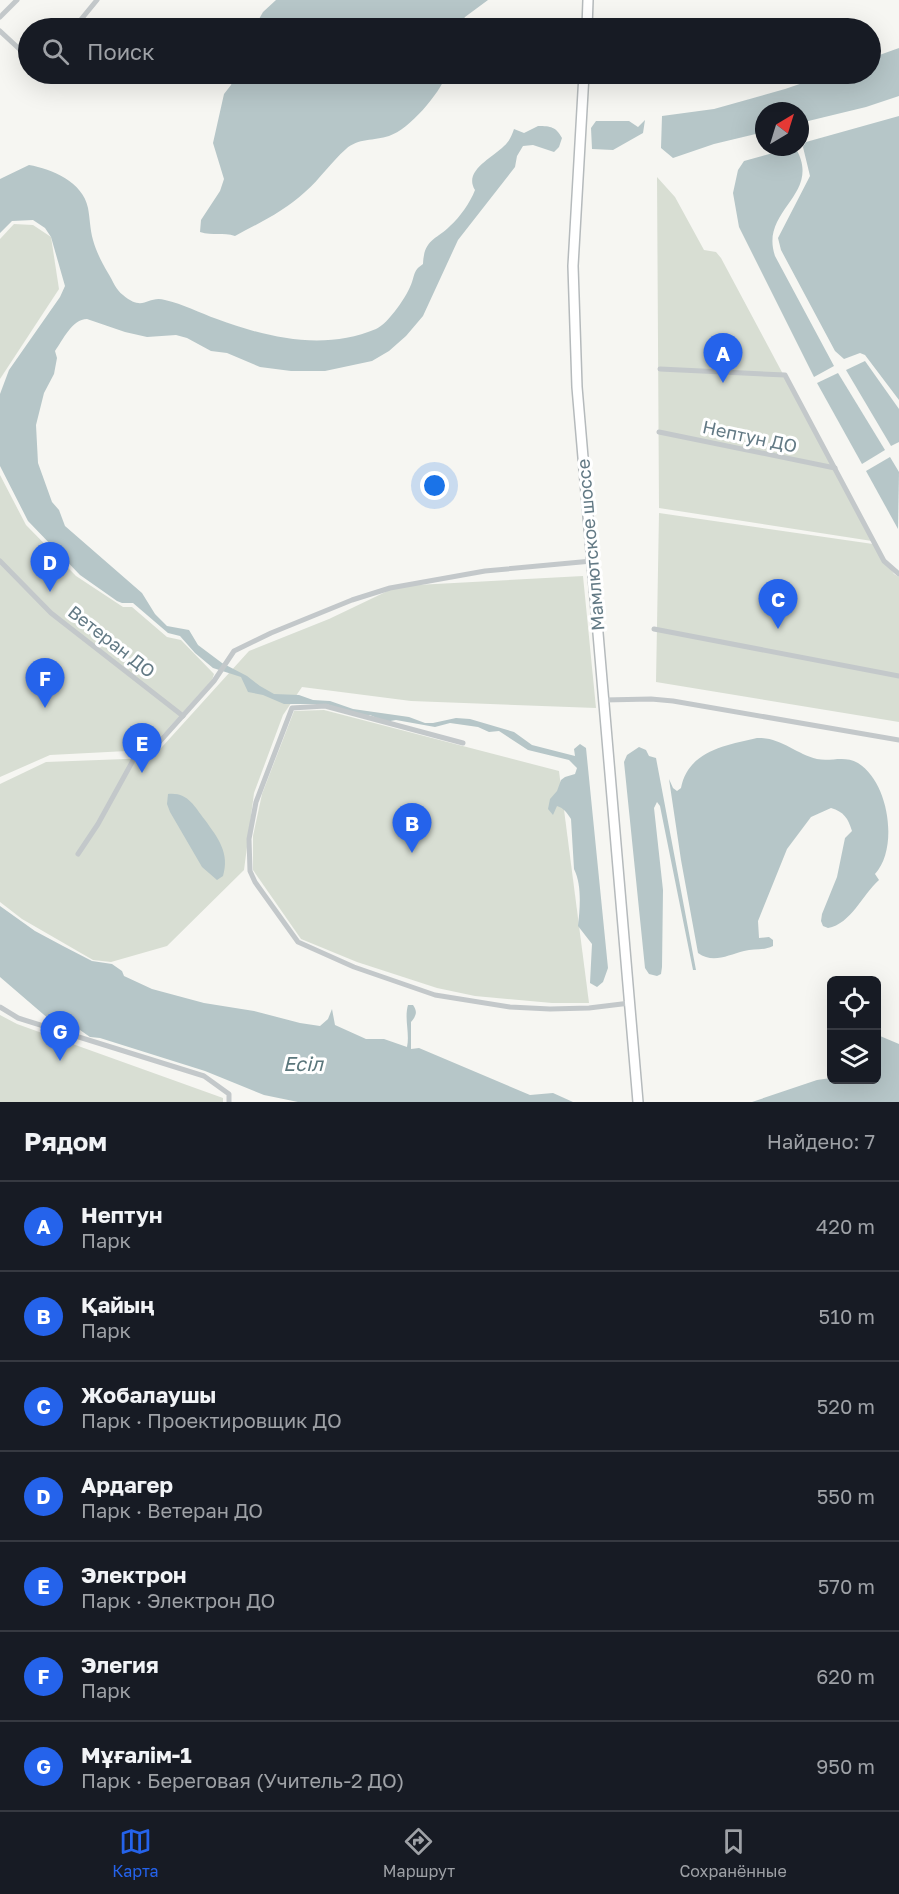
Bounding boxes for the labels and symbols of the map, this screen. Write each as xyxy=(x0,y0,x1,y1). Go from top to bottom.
north arrow xyxy=(755,102,809,156)
pin: A xyxy=(704,334,742,383)
street label: Нептун ДО xyxy=(701,415,799,457)
street label: Мамлютское шоссе xyxy=(572,458,608,632)
your location xyxy=(420,471,449,500)
pin: D xyxy=(31,542,70,592)
pin: C xyxy=(758,580,798,629)
street label: Ветеран ДО xyxy=(64,600,160,682)
pin: F xyxy=(26,658,64,708)
pin: E xyxy=(122,724,162,773)
pin: B xyxy=(392,804,432,853)
pin: G xyxy=(40,1012,80,1061)
water label: Есіл xyxy=(283,1051,324,1075)

